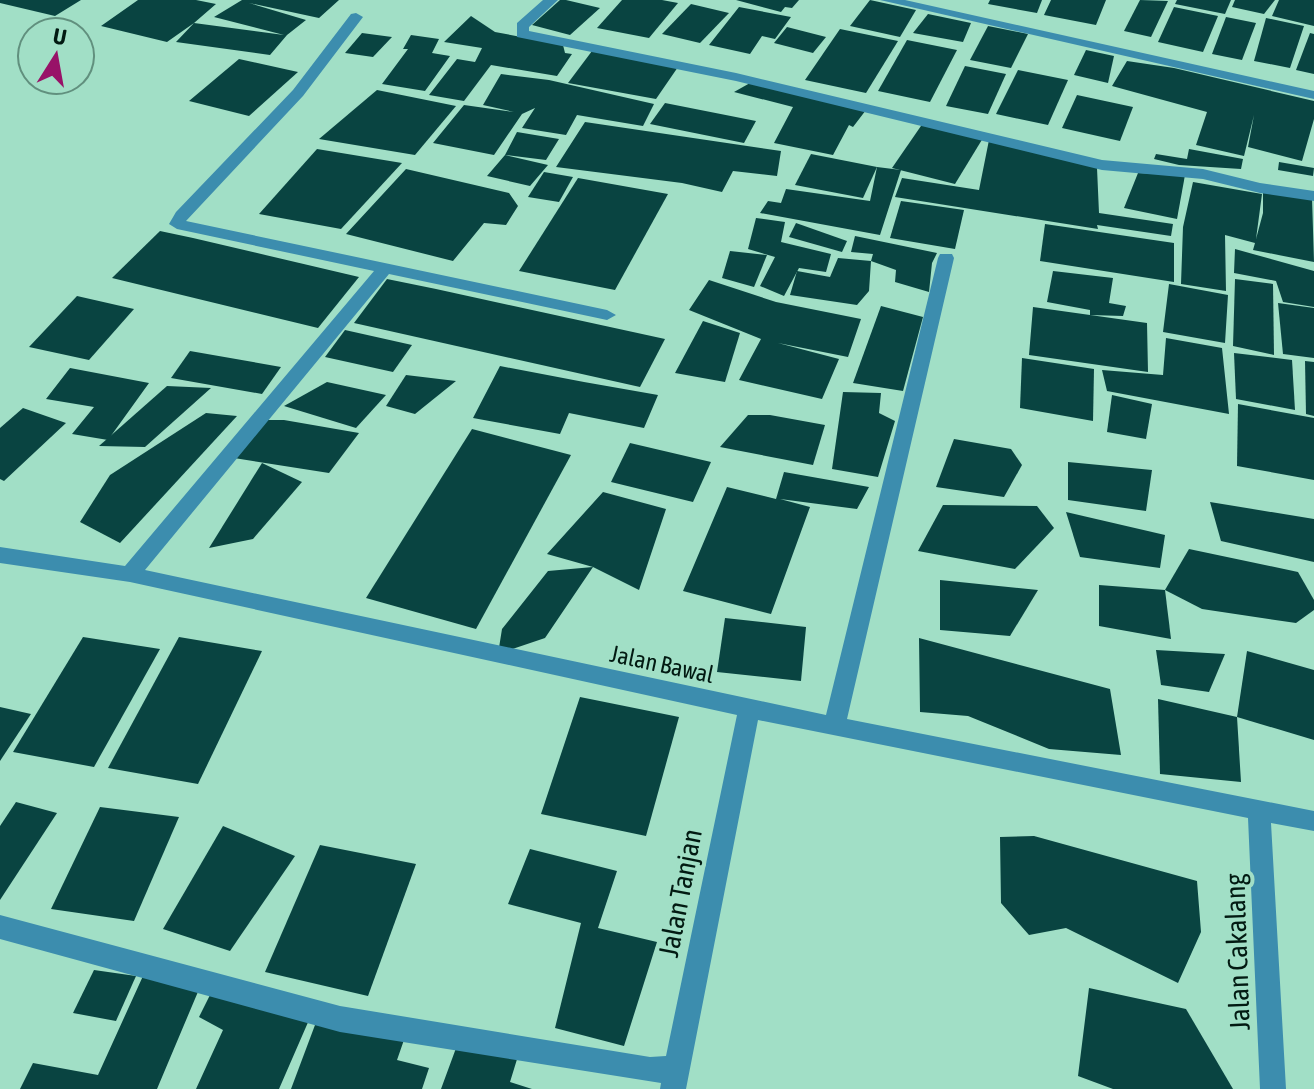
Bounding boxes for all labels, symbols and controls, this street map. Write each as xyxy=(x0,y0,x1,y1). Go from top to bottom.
north arrow xyxy=(16,16,96,96)
text: U xyxy=(51,22,69,50)
street label: Jalan Bawal xyxy=(608,640,717,688)
street label: Jalan Tanjan xyxy=(652,826,708,960)
street label: Jalan Cakalang xyxy=(1218,873,1256,1031)

